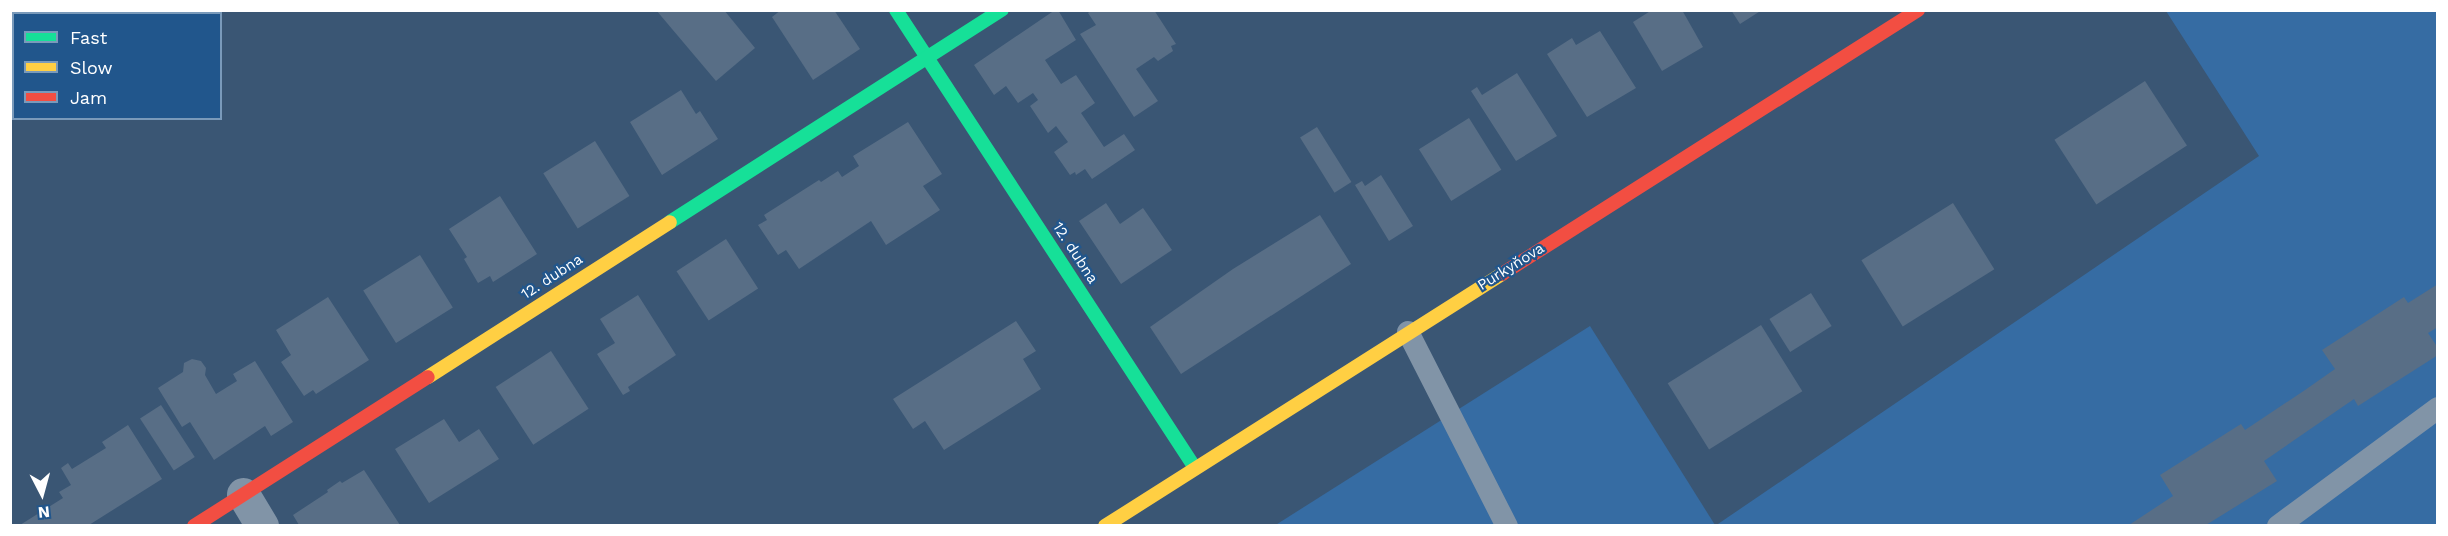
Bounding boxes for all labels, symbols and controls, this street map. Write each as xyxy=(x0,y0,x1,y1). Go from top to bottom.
legend xyxy=(12,12,222,120)
text: Fast xyxy=(70,27,107,48)
text: Slow xyxy=(70,57,113,78)
text: Jam xyxy=(70,87,107,108)
street label: 12. dubna xyxy=(1049,219,1101,287)
street label: Purkyňova xyxy=(1474,239,1548,295)
street label: 12. dubna xyxy=(518,251,586,303)
north arrow xyxy=(12,464,72,524)
text: N xyxy=(37,502,51,522)

